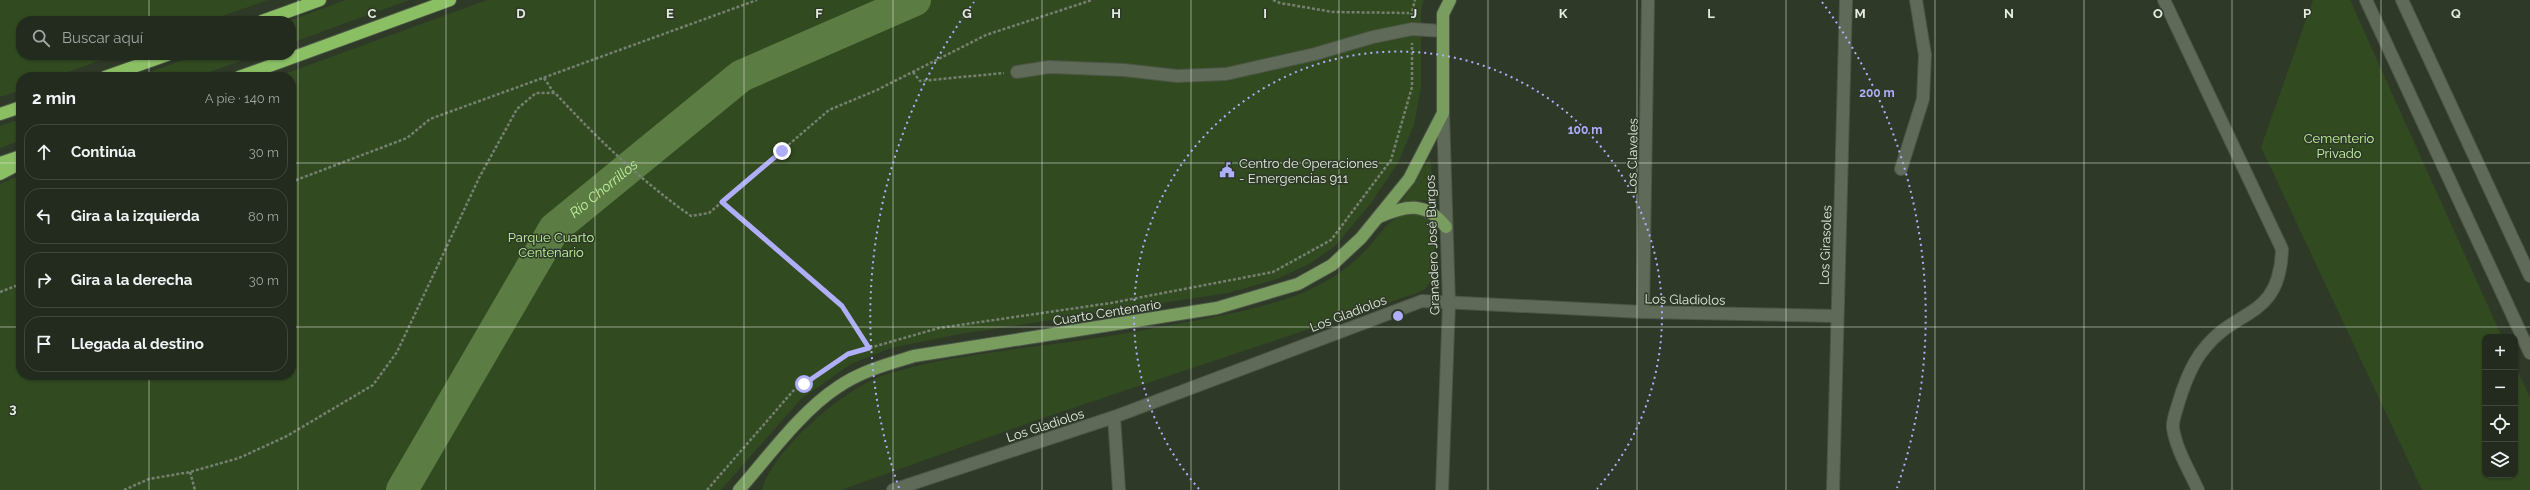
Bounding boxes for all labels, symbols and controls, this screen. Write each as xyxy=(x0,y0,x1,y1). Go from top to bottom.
text: C xyxy=(368,6,377,21)
text: D xyxy=(516,6,526,21)
text: E xyxy=(666,6,674,21)
text: F xyxy=(815,6,823,21)
text: G xyxy=(962,6,972,21)
text: H xyxy=(1111,6,1121,21)
text: I xyxy=(1263,6,1267,21)
text: J xyxy=(1411,6,1417,21)
text: K xyxy=(1559,6,1568,21)
text: L xyxy=(1707,6,1715,21)
text: M xyxy=(1854,6,1866,21)
text: N xyxy=(2004,6,2014,21)
text: O xyxy=(2153,6,2163,21)
text: P xyxy=(2303,6,2311,21)
text: Q xyxy=(2451,6,2461,21)
search box xyxy=(16,16,296,60)
icon: search xyxy=(30,27,52,49)
text: Buscar aquí xyxy=(62,29,143,47)
text: 200 m xyxy=(1859,86,1895,100)
text: 2 min xyxy=(32,88,76,108)
text: A pie · 140 m xyxy=(205,91,280,106)
street label: Los Claveles xyxy=(1624,118,1641,194)
text: 100 m xyxy=(1568,123,1602,137)
park label: Cementerio Privado xyxy=(2304,131,2375,161)
icon: ahead xyxy=(33,141,55,163)
route end xyxy=(773,142,791,160)
text: Continúa xyxy=(71,143,136,161)
text: 30 m xyxy=(249,145,279,160)
water label: Río Chorrillos xyxy=(566,156,641,221)
place label: Centro de Operaciones - Emergencias 911 xyxy=(1239,156,1378,186)
public building icon: Centro de Operaciones - Emergencias 911 xyxy=(1218,161,1236,179)
street label: Granadero José Burgos xyxy=(1423,175,1442,315)
icon: left xyxy=(33,205,55,227)
street label: Los Girasoles xyxy=(1817,205,1834,285)
text: Gira a la izquierda xyxy=(71,207,200,225)
text: 80 m xyxy=(248,209,279,224)
park label: Parque Cuarto Centenario xyxy=(508,230,594,260)
icon: right xyxy=(33,269,55,291)
text: Gira a la derecha xyxy=(71,271,192,289)
text: 30 m xyxy=(249,273,279,288)
street label: Los Gladiolos xyxy=(1644,291,1726,308)
street label: Los Gladiolos xyxy=(1308,292,1389,335)
street label: Cuarto Centenario xyxy=(1052,296,1162,328)
centre of rings xyxy=(1391,309,1405,323)
icon: arrive xyxy=(33,333,55,355)
map controls xyxy=(2482,334,2518,478)
button: + xyxy=(2482,334,2518,370)
text: Llegada al destino xyxy=(71,335,204,353)
button: − xyxy=(2482,370,2518,406)
route start xyxy=(795,375,813,393)
text: 3 xyxy=(9,401,17,416)
street label: Los Gladiolos xyxy=(1004,406,1086,445)
button: locate xyxy=(2482,406,2518,442)
button: layers xyxy=(2482,442,2518,478)

